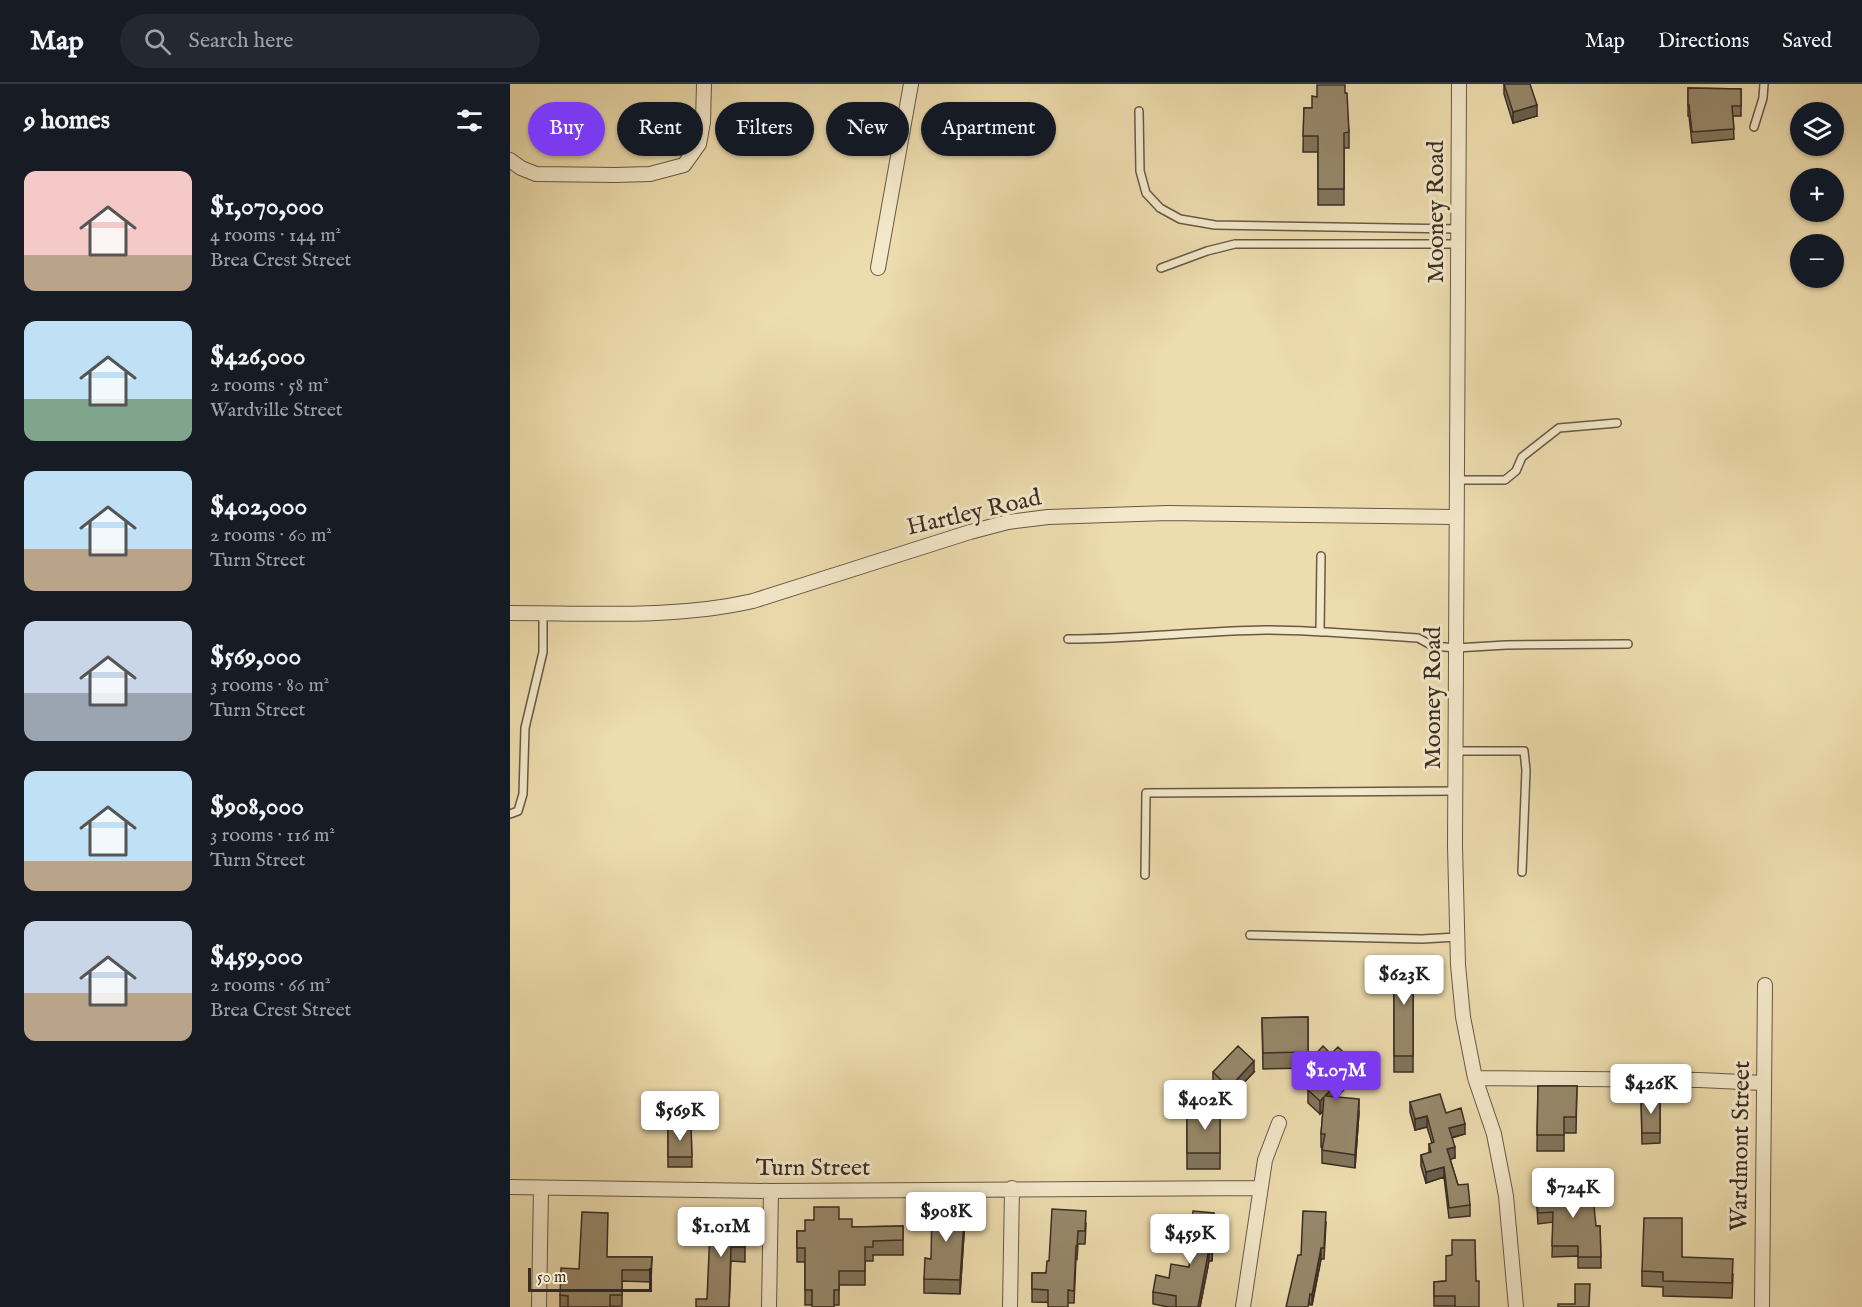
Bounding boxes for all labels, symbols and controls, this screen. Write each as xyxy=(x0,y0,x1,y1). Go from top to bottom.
search box xyxy=(120,14,540,68)
text: Map xyxy=(30,24,84,59)
icon: search xyxy=(141,25,174,58)
text: Search here xyxy=(189,27,293,55)
text: Map xyxy=(1585,28,1625,55)
text: Directions xyxy=(1658,28,1749,55)
text: Saved xyxy=(1782,28,1832,55)
chip: Buy xyxy=(528,102,605,156)
chip: Rent xyxy=(617,102,703,156)
chip: Filters xyxy=(715,102,814,156)
chip: New xyxy=(826,102,909,156)
chip: Apartment xyxy=(921,102,1056,156)
map controls xyxy=(1790,102,1844,288)
button: layers xyxy=(1790,102,1844,156)
text: 9 homes xyxy=(24,104,110,137)
icon: filters xyxy=(453,104,486,137)
street label: Mooney Road xyxy=(1421,140,1452,284)
button: + xyxy=(1790,168,1844,222)
text: $1,070,000 xyxy=(210,190,324,223)
icon: home xyxy=(72,195,144,267)
text: 4 rooms · 144 m² xyxy=(210,223,341,248)
button: − xyxy=(1790,234,1844,288)
text: Brea Crest Street xyxy=(210,248,351,273)
text: $426,000 xyxy=(210,340,306,373)
icon: home xyxy=(72,345,144,417)
text: 2 rooms · 58 m² xyxy=(210,373,329,398)
text: Wardville Street xyxy=(210,398,343,423)
street label: Hartley Road xyxy=(904,482,1044,543)
text: $402,000 xyxy=(210,490,307,523)
icon: home xyxy=(72,495,144,567)
text: 2 rooms · 60 m² xyxy=(210,523,332,548)
text: Turn Street xyxy=(210,548,305,573)
street label: Mooney Road xyxy=(1418,626,1449,770)
text: $569,000 xyxy=(210,640,301,673)
icon: home xyxy=(72,645,144,717)
text: 3 rooms · 80 m² xyxy=(210,673,329,698)
text: Turn Street xyxy=(210,698,305,723)
text: $908,000 xyxy=(210,790,304,823)
icon: home xyxy=(72,795,144,867)
text: 3 rooms · 116 m² xyxy=(210,823,335,848)
text: Turn Street xyxy=(210,848,305,873)
text: $459,000 xyxy=(210,940,303,973)
icon: home xyxy=(72,945,144,1017)
pin: $623K xyxy=(1362,955,1446,1006)
text: $623K xyxy=(1379,962,1429,987)
text: 2 rooms · 66 m² xyxy=(210,973,331,998)
text: Brea Crest Street xyxy=(210,998,351,1023)
pin: $1.07M xyxy=(1287,1051,1385,1102)
text: $1.07M xyxy=(1306,1058,1366,1083)
street label: Wardmont Street xyxy=(1724,1061,1758,1231)
pin: $426K xyxy=(1609,1064,1693,1115)
text: $426K xyxy=(1624,1071,1678,1096)
pin: $402K xyxy=(1163,1080,1247,1131)
text: $402K xyxy=(1178,1087,1232,1112)
pin: $569K xyxy=(638,1091,722,1142)
text: $569K xyxy=(655,1098,705,1123)
street label: Turn Street xyxy=(756,1153,870,1184)
pin: $724K xyxy=(1531,1168,1615,1219)
text: $724K xyxy=(1546,1175,1600,1200)
pin: $908K xyxy=(904,1192,988,1243)
text: $908K xyxy=(920,1199,972,1224)
pin: $1.01M xyxy=(672,1207,770,1258)
text: $1.01M xyxy=(692,1214,750,1239)
pin: $459K xyxy=(1148,1214,1232,1265)
text: $459K xyxy=(1164,1221,1216,1246)
scale bar xyxy=(528,1265,652,1292)
text: 50 m xyxy=(537,1268,566,1288)

